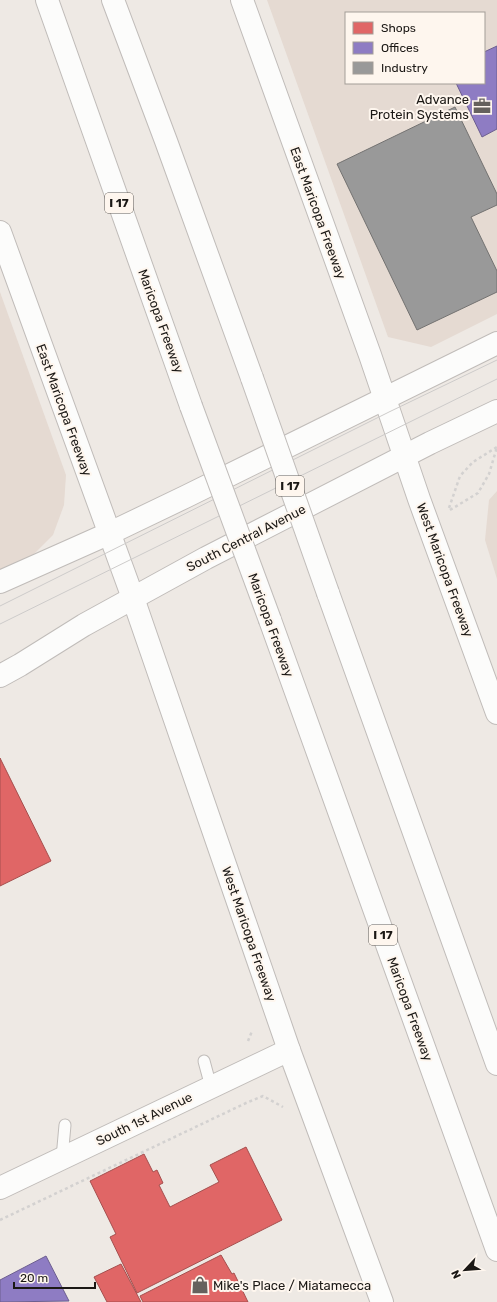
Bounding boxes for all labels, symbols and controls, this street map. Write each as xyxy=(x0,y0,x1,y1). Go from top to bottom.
legend xyxy=(345,12,485,84)
text: Shops xyxy=(381,21,416,35)
text: Offices xyxy=(381,41,419,55)
text: Industry xyxy=(381,61,428,75)
place label: Advance Protein Systems xyxy=(370,92,469,122)
office icon: Advance Protein Systems xyxy=(472,96,492,116)
street label: East Maricopa Freeway xyxy=(287,145,349,281)
road number: I 17 xyxy=(105,193,133,213)
street label: Maricopa Freeway xyxy=(135,267,187,375)
street label: East Maricopa Freeway xyxy=(33,342,95,478)
road number: I 17 xyxy=(276,476,304,496)
street label: South Central Avenue xyxy=(184,501,308,575)
street label: West Maricopa Freeway xyxy=(414,501,476,639)
street label: Maricopa Freeway xyxy=(245,571,297,679)
street label: West Maricopa Freeway xyxy=(219,865,279,1003)
road number: I 17 xyxy=(369,925,397,945)
street label: Maricopa Freeway xyxy=(384,955,436,1063)
street label: South 1st Avenue xyxy=(93,1089,195,1149)
north arrow xyxy=(445,1250,485,1290)
scale bar xyxy=(14,1264,95,1290)
text: N xyxy=(449,1268,464,1281)
text: 20 m xyxy=(20,1271,48,1285)
shop icon: Mike's Place / Miatamecca xyxy=(190,1275,210,1295)
place label: Mike's Place / Miatamecca xyxy=(213,1278,371,1293)

